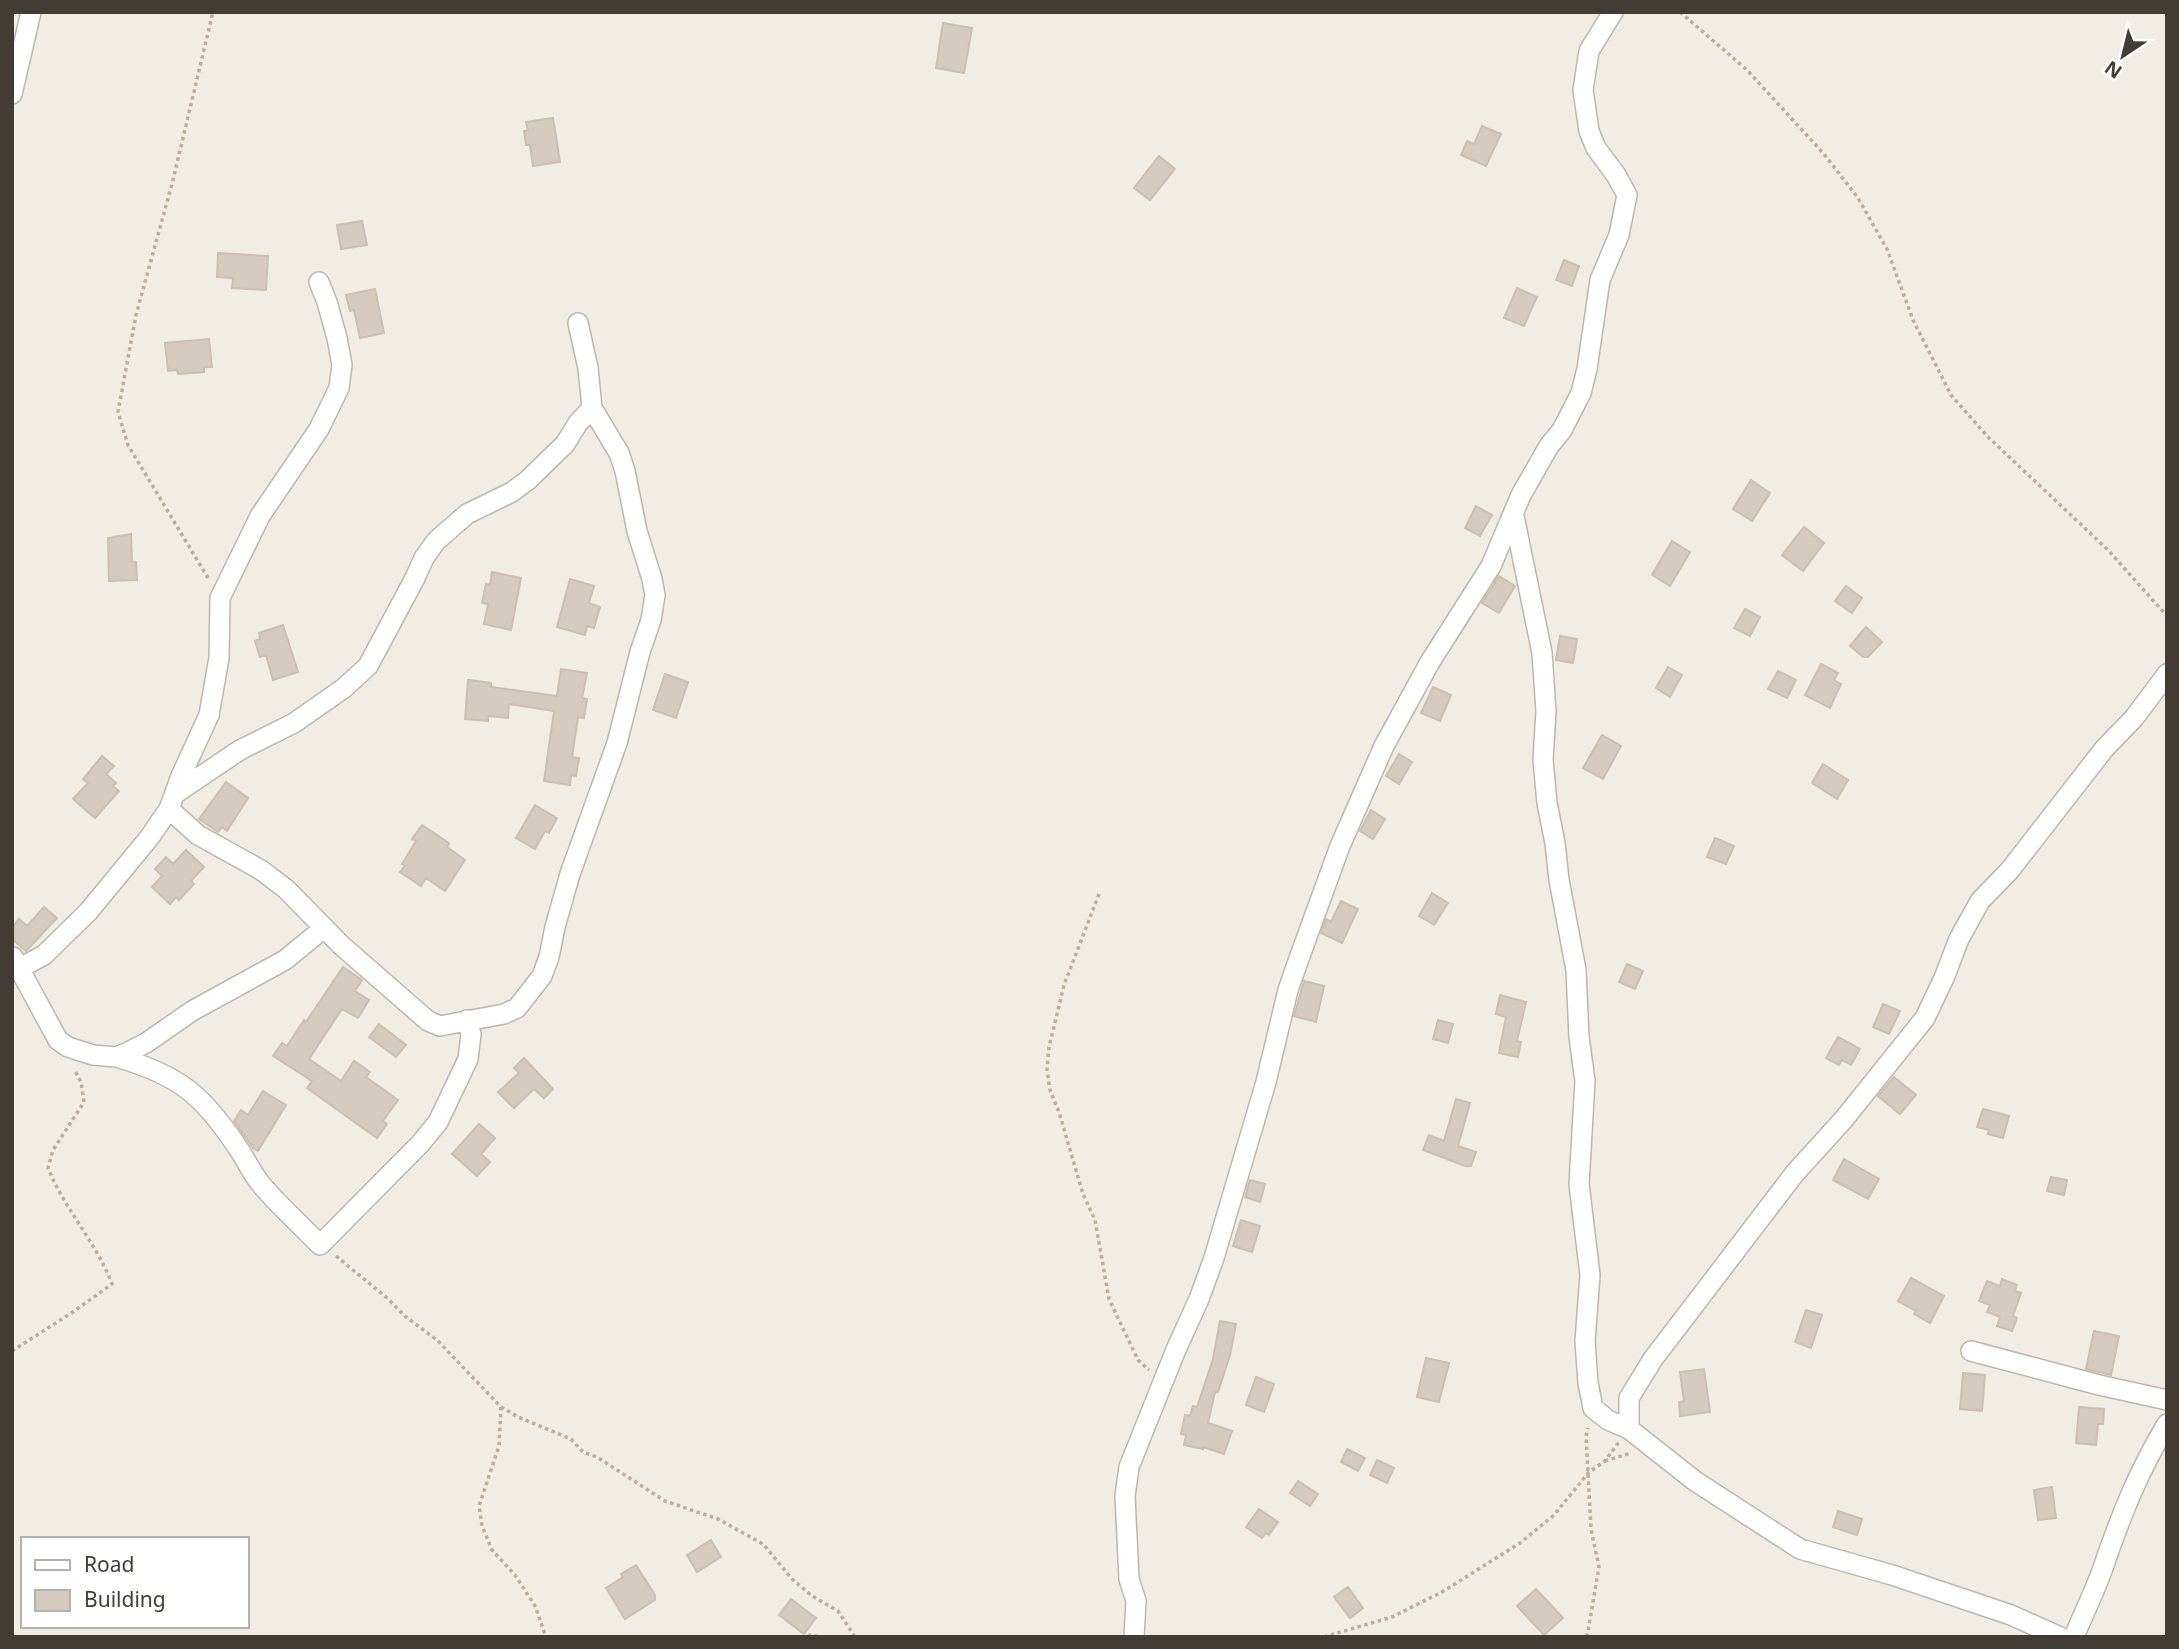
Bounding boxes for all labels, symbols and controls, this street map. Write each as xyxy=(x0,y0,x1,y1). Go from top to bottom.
north arrow xyxy=(2088,21,2158,91)
text: N xyxy=(2099,55,2127,85)
legend xyxy=(21,1537,248,1628)
text: Road xyxy=(84,1550,134,1578)
text: Building xyxy=(84,1585,166,1613)

